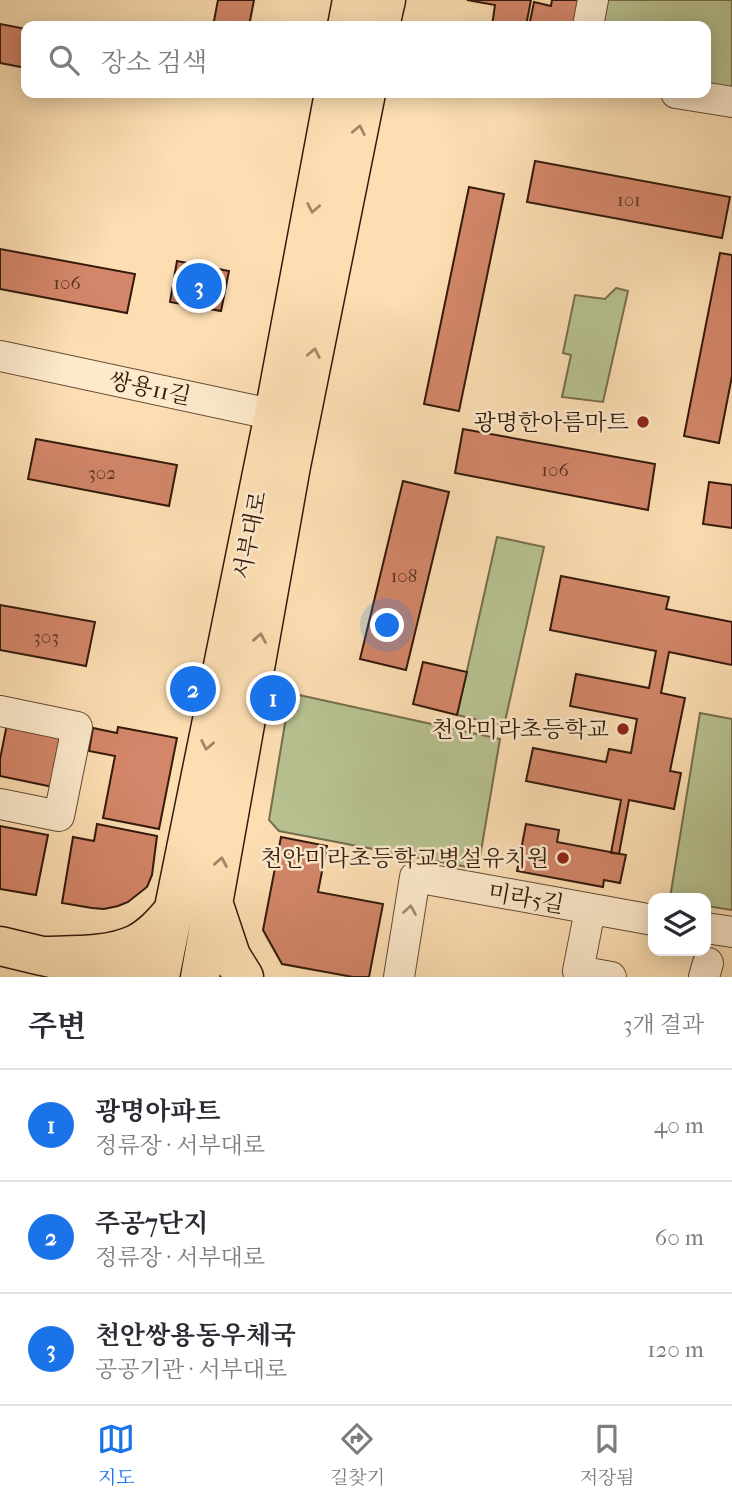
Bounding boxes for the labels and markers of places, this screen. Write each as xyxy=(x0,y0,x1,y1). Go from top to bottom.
pin: 3 xyxy=(176,260,222,312)
place label: 광명한아름마트 xyxy=(473,409,629,436)
marker: 광명한아름마트 xyxy=(635,414,651,430)
pin: 2 xyxy=(170,663,216,715)
pin: 1 xyxy=(250,672,296,724)
place label: 천안미라초등학교 xyxy=(431,716,609,743)
marker: 천안미라초등학교 xyxy=(615,721,631,737)
place label: 천안미라초등학교병설유치원 xyxy=(260,845,549,872)
marker: 천안미라초등학교병설유치원 xyxy=(555,850,571,866)

